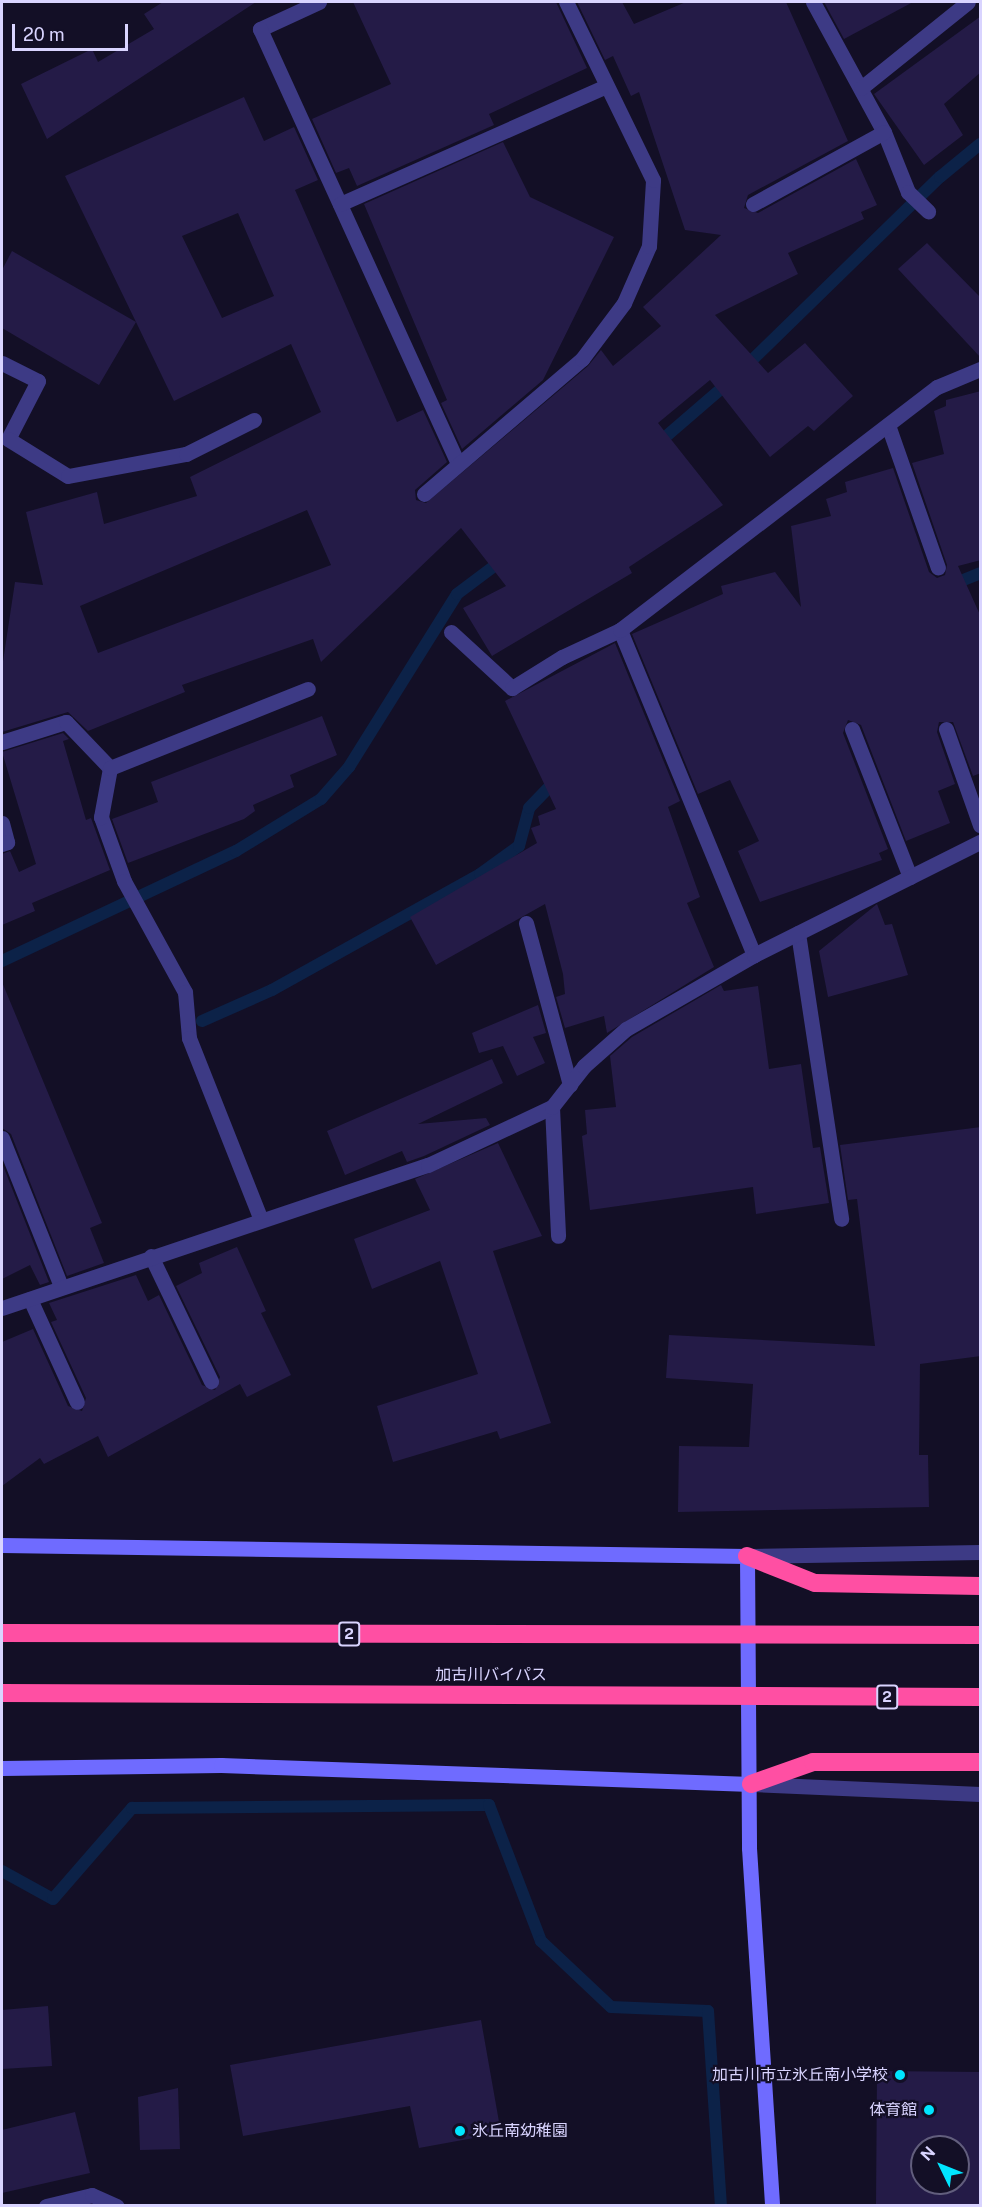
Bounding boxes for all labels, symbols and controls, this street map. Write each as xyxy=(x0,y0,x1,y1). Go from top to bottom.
scale bar xyxy=(15,12,130,50)
text: 20 m xyxy=(23,24,65,45)
road number: 2 xyxy=(337,1622,361,1646)
street label: 加古川バイパス xyxy=(435,1665,547,1685)
road number: 2 xyxy=(875,1685,899,1709)
place label: 加古川市立氷丘南小学校 xyxy=(712,2065,888,2085)
marker: 加古川市立氷丘南小学校 xyxy=(893,2068,907,2082)
place label: 体育館 xyxy=(869,2100,917,2120)
marker: 体育館 xyxy=(922,2103,936,2117)
place label: 氷丘南幼稚園 xyxy=(472,2121,568,2141)
marker: 氷丘南幼稚園 xyxy=(453,2124,467,2138)
north arrow xyxy=(910,2135,970,2195)
text: N xyxy=(917,2143,939,2165)

